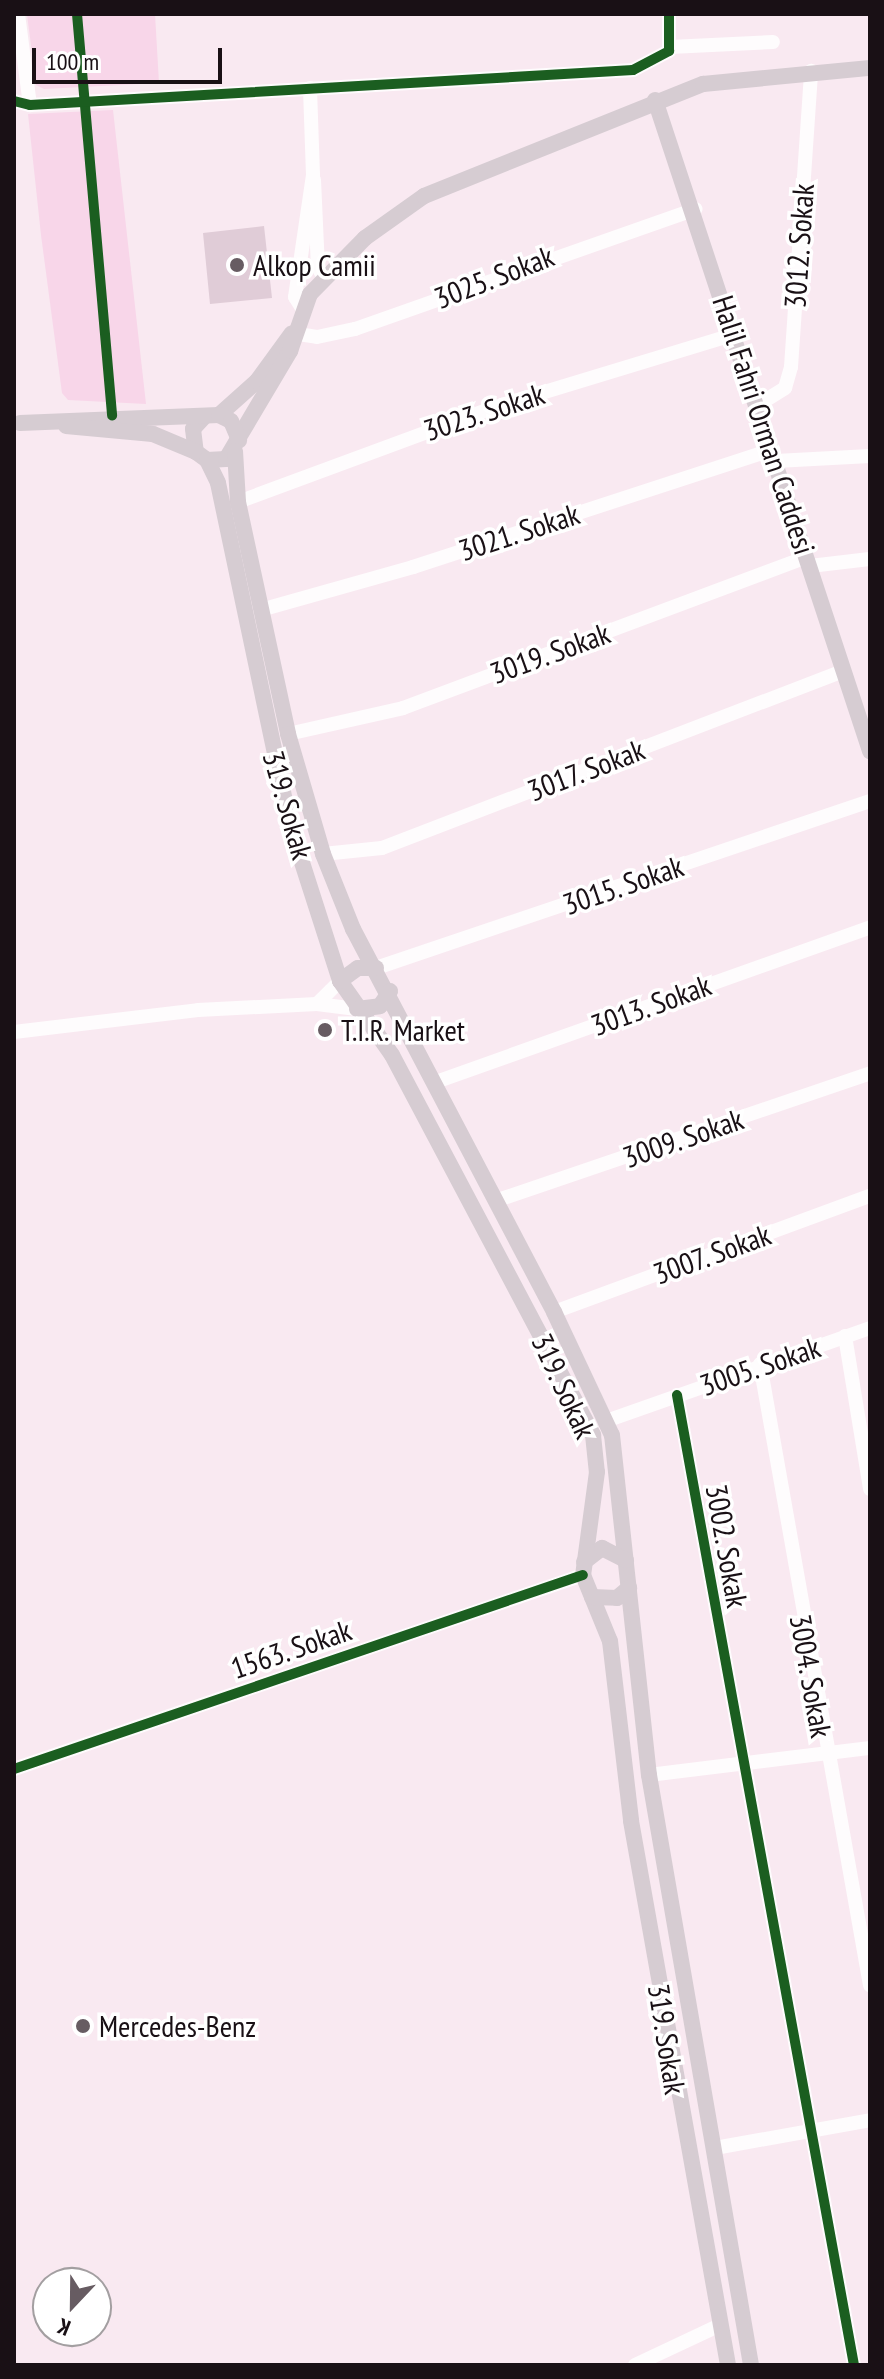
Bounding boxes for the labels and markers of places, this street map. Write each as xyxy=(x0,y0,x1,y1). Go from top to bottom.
place label: Alkop Camii xyxy=(253,247,376,283)
marker: Alkop Camii xyxy=(228,256,246,274)
place label: T.I.R. Market xyxy=(341,1012,467,1048)
marker: T.I.R. Market xyxy=(316,1021,334,1039)
place label: Mercedes-Benz xyxy=(99,2008,256,2044)
marker: Mercedes-Benz xyxy=(74,2017,92,2035)

